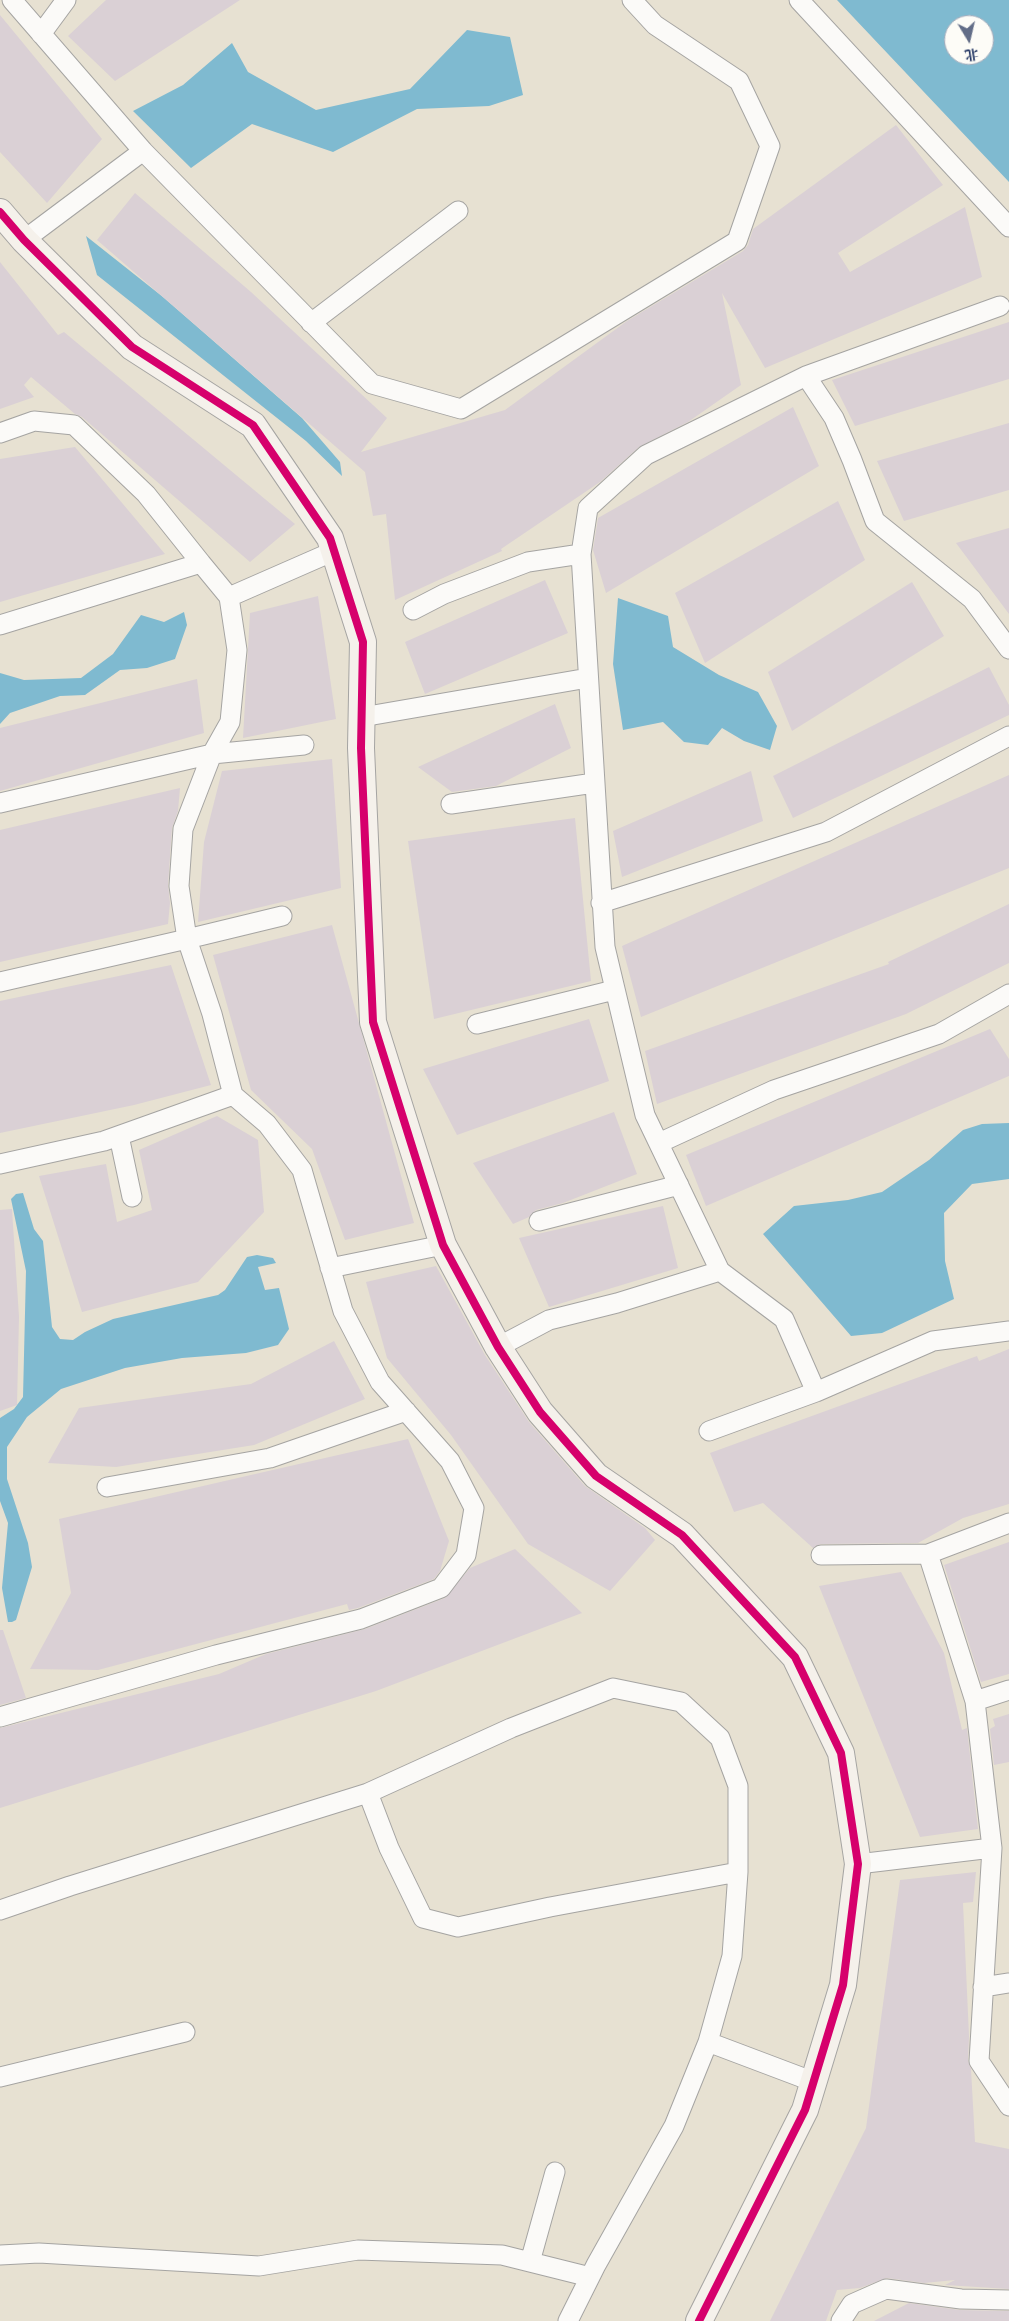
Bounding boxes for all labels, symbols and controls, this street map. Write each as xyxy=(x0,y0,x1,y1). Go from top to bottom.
north arrow xyxy=(944,15,994,65)
text: 北 xyxy=(963,46,979,62)

